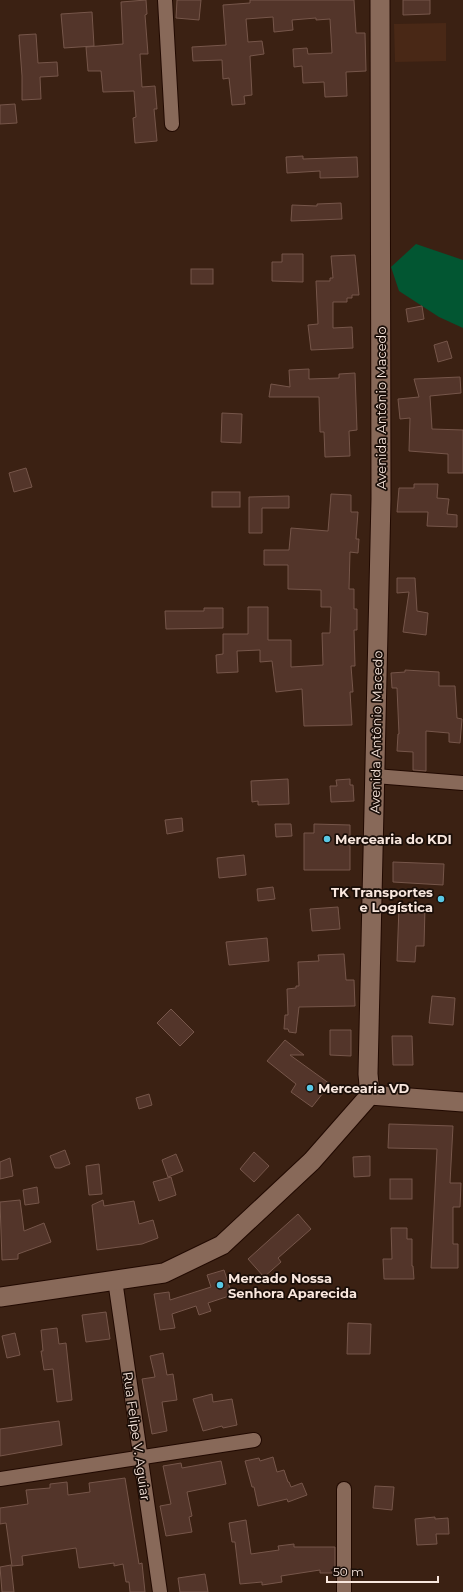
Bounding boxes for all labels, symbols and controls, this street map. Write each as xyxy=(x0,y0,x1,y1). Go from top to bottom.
street label: Avenida Antônio Macedo xyxy=(373,326,389,490)
street label: Avenida Antônio Macedo xyxy=(367,650,385,814)
place label: Mercearia do KDI xyxy=(335,831,452,847)
marker: Mercearia do KDI xyxy=(322,834,332,844)
place label: TK Transportes e Logística xyxy=(331,884,433,915)
marker: TK Transportes e Logística xyxy=(436,894,446,904)
place label: Mercearia VD xyxy=(318,1080,409,1096)
marker: Mercearia VD xyxy=(305,1083,315,1093)
place label: Mercado Nossa Senhora Aparecida xyxy=(228,1270,357,1301)
marker: Mercado Nossa Senhora Aparecida xyxy=(215,1280,225,1290)
street label: Rua Felipe V. Aguiar xyxy=(120,1370,154,1502)
scale bar xyxy=(327,1558,438,1584)
text: 50 m xyxy=(333,1564,364,1579)

